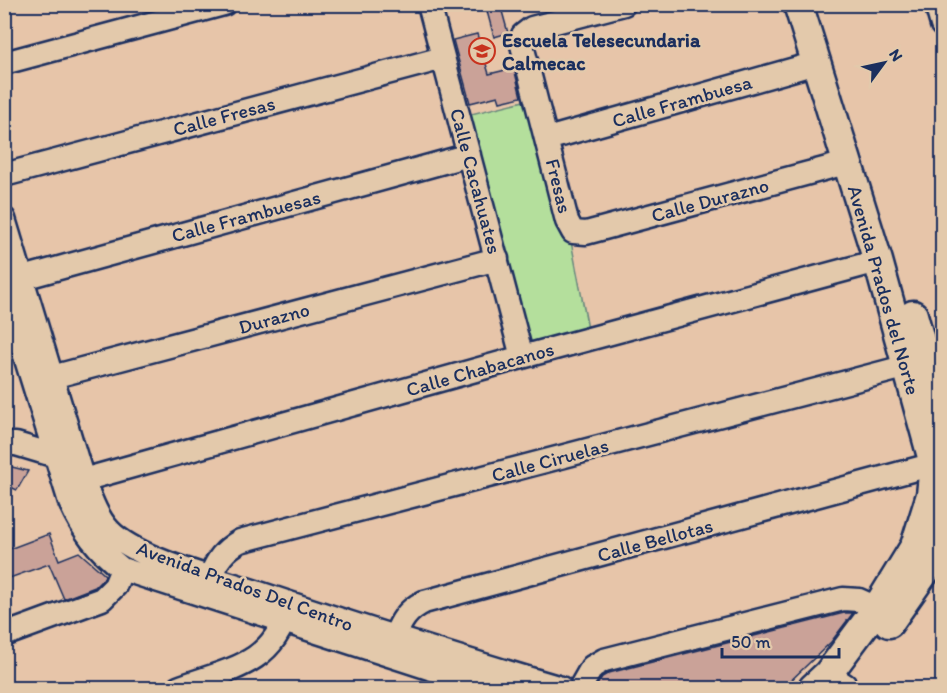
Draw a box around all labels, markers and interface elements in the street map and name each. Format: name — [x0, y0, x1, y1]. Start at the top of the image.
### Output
place label: Escuela Telesecundaria Calmecac — [502, 28, 701, 75]
north arrow — [854, 33, 914, 93]
school or university icon: Escuela Telesecundaria Calmecac — [467, 36, 497, 66]
text: N — [885, 45, 907, 65]
street label: Calle Frambuesa — [609, 69, 755, 132]
street label: Calle Fresas — [170, 91, 278, 141]
street label: Calle Cacahuates — [445, 106, 507, 256]
street label: Fresas — [541, 156, 577, 216]
street label: Calle Durazno — [649, 173, 771, 227]
street label: Avenida Prados del Norte — [843, 183, 925, 397]
street label: Calle Frambuesas — [169, 185, 323, 247]
street label: Durazno — [236, 297, 312, 339]
street label: Calle Chabacanos — [403, 336, 557, 402]
street label: Calle Ciruelas — [489, 433, 611, 487]
street label: Calle Bellotas — [595, 513, 715, 567]
street label: Avenida Prados Del Centro — [133, 536, 357, 636]
scale bar — [722, 621, 839, 659]
text: 50 m — [731, 631, 771, 653]

